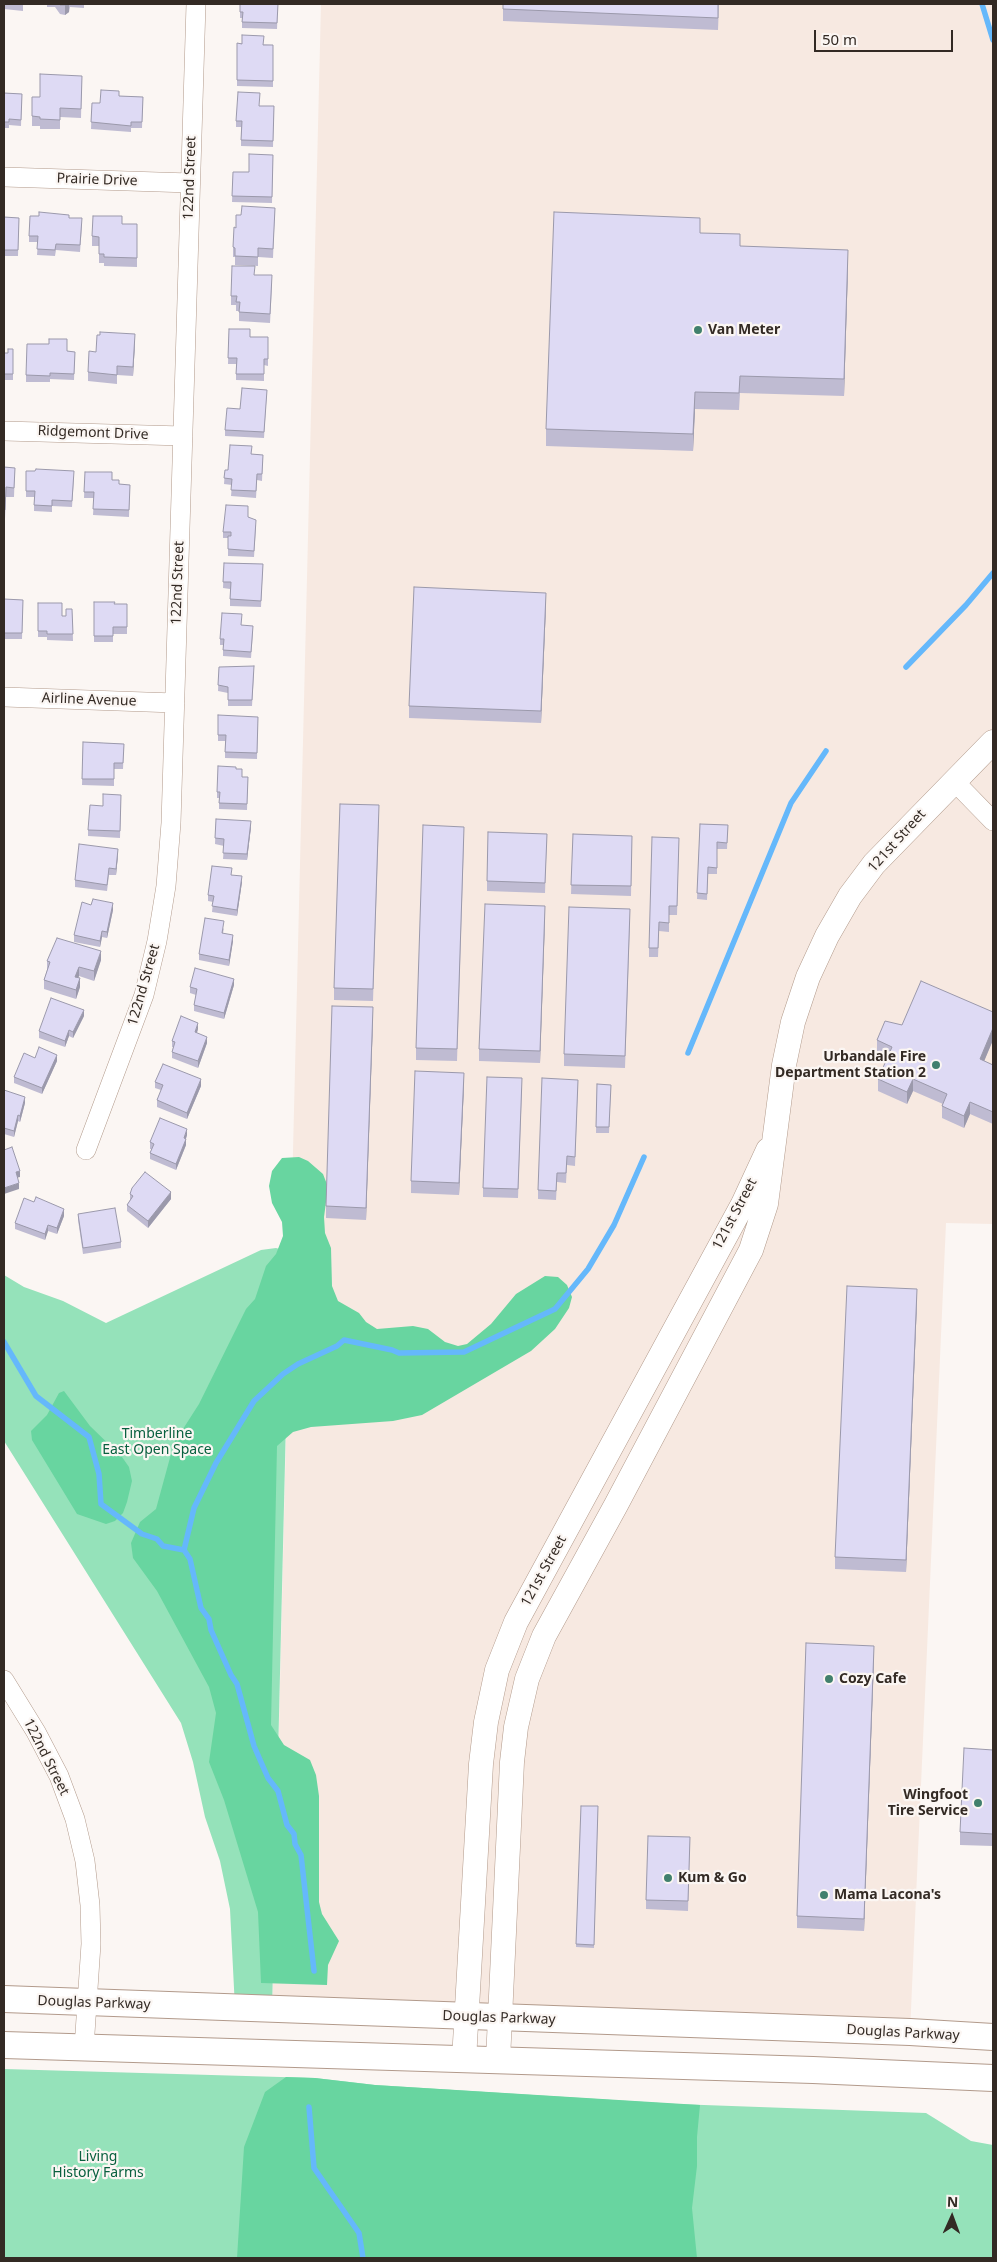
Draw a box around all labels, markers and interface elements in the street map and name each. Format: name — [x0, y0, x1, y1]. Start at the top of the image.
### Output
scale bar — [817, 20, 956, 52]
text: 50 m — [822, 29, 857, 49]
street label: 122nd Street — [180, 136, 200, 220]
street label: Prairie Drive — [56, 170, 138, 190]
place label: Van Meter — [708, 322, 780, 338]
marker: Van Meter — [692, 324, 704, 336]
street label: Ridgemont Drive — [37, 423, 149, 443]
street label: 122nd Street — [168, 541, 188, 625]
street label: Airline Avenue — [41, 690, 137, 710]
street label: 121st Street — [864, 806, 930, 876]
street label: 122nd Street — [124, 942, 164, 1028]
place label: Urbandale Fire Department Station 2 — [775, 1049, 926, 1082]
marker: Urbandale Fire Department Station 2 — [930, 1059, 942, 1071]
street label: 121st Street — [709, 1175, 761, 1253]
park label: Timberline East Open Space — [102, 1426, 212, 1458]
street label: 121st Street — [518, 1533, 570, 1609]
place label: Cozy Cafe — [839, 1671, 906, 1687]
marker: Cozy Cafe — [823, 1673, 835, 1685]
street label: 122nd Street — [19, 1716, 73, 1798]
place label: Wingfoot Tire Service — [888, 1787, 968, 1820]
marker: Wingfoot Tire Service — [972, 1797, 984, 1809]
place label: Kum & Go — [678, 1870, 747, 1886]
marker: Kum & Go — [662, 1872, 674, 1884]
place label: Mama Lacona's — [834, 1887, 941, 1903]
marker: Mama Lacona's — [818, 1889, 830, 1901]
street label: Douglas Parkway — [37, 1993, 151, 2013]
street label: Douglas Parkway — [442, 2008, 556, 2028]
street label: Douglas Parkway — [846, 2022, 960, 2044]
park label: Living History Farms — [52, 2149, 144, 2182]
north arrow — [927, 2192, 977, 2242]
text: N — [947, 2192, 959, 2211]

